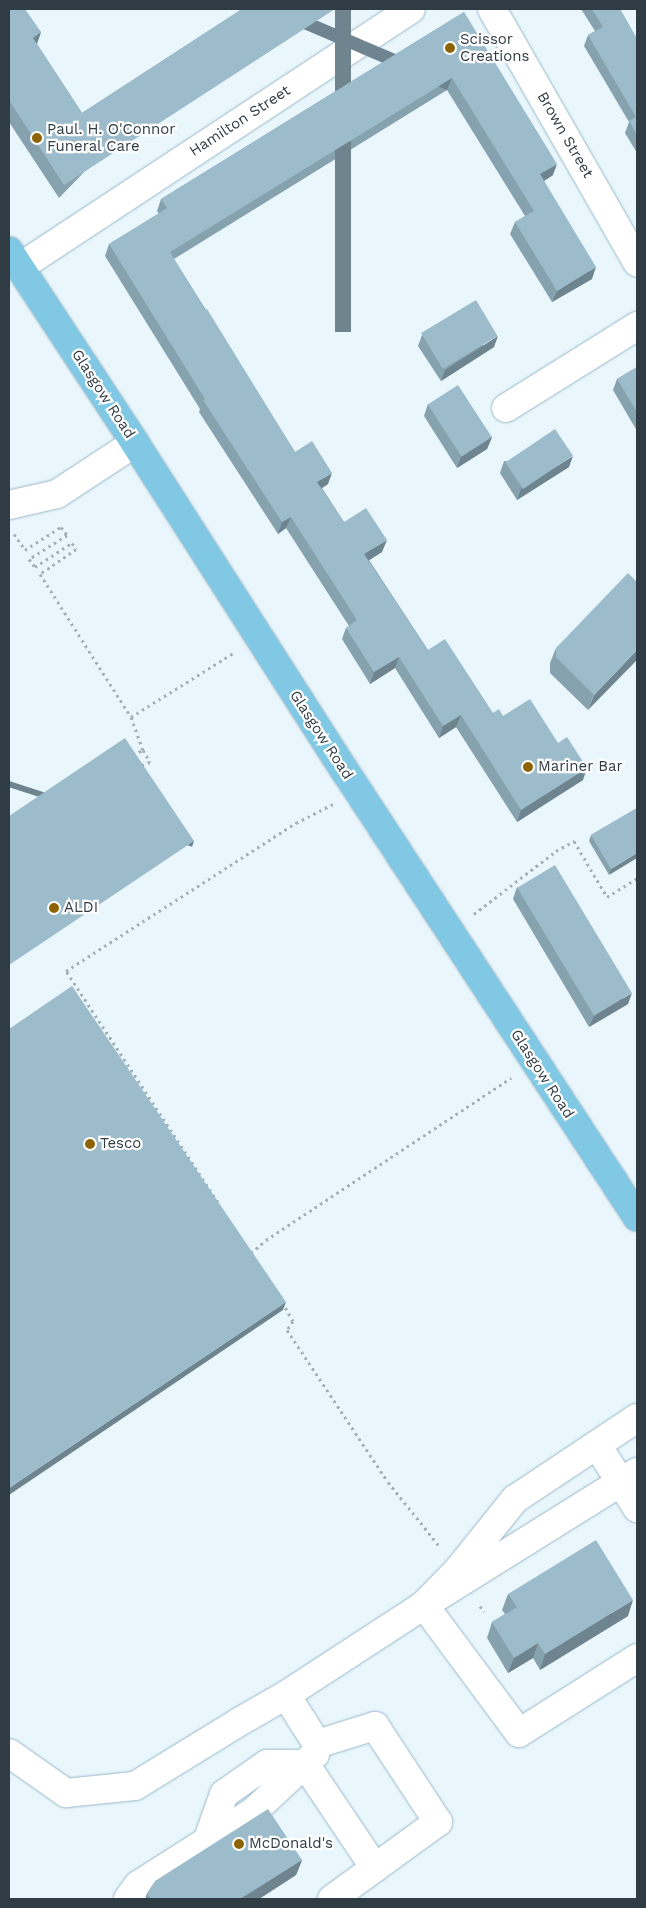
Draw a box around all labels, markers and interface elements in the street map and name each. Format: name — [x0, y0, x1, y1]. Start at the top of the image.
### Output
place label: Scissor Creations — [460, 30, 529, 65]
marker: Scissor Creations — [444, 42, 456, 54]
street label: Hamilton Street — [186, 82, 294, 160]
street label: Brown Street — [533, 89, 597, 181]
place label: Paul. H. O'Connor Funeral Care — [47, 120, 175, 155]
marker: Paul. H. O'Connor Funeral Care — [31, 132, 43, 144]
street label: Glasgow Road — [67, 346, 139, 442]
street label: Glasgow Road — [285, 687, 357, 783]
place label: Mariner Bar — [538, 758, 623, 776]
marker: Mariner Bar — [522, 761, 534, 773]
place label: ALDI — [64, 899, 98, 917]
marker: ALDI — [48, 902, 60, 914]
street label: Glasgow Road — [506, 1026, 578, 1122]
place label: Tesco — [100, 1135, 141, 1153]
marker: Tesco — [84, 1138, 96, 1150]
place label: McDonald's — [249, 1835, 333, 1853]
marker: McDonald's — [233, 1838, 245, 1850]

